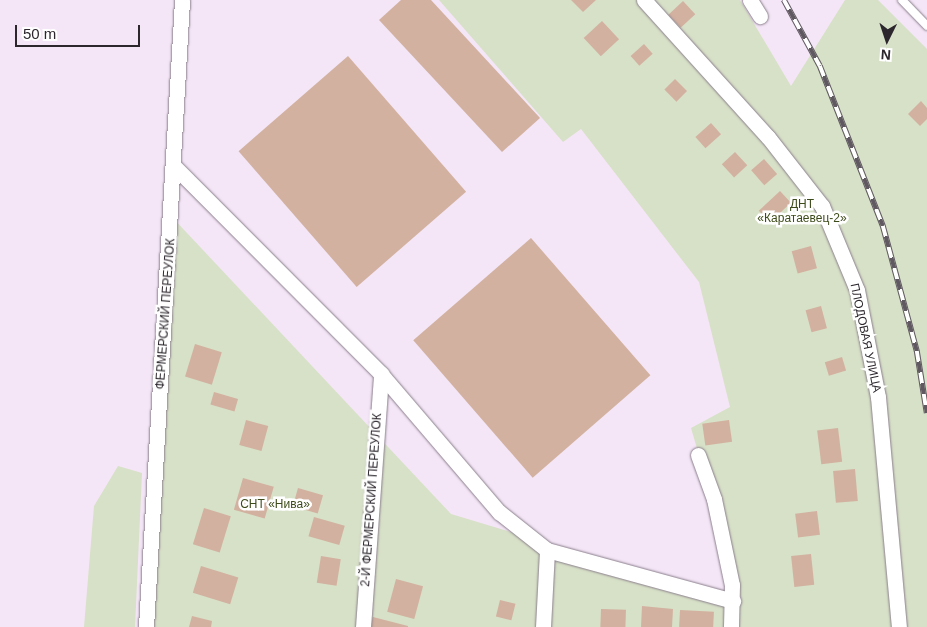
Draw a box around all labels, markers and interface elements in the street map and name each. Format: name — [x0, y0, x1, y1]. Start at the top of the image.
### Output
scale bar — [18, 15, 142, 47]
north arrow — [862, 15, 912, 65]
text: 50 m — [23, 25, 56, 42]
text: N — [880, 47, 892, 63]
park label: ДНТ «Каратаевец-2» — [757, 198, 847, 226]
street label: ФЕРМЕРСКИЙ ПЕРЕУЛОК — [154, 238, 178, 390]
street label: ПЛОДОВАЯ УЛИЦА — [846, 282, 884, 394]
street label: 2-Й ФЕРМЕРСКИЙ ПЕРЕУЛОК — [359, 413, 385, 587]
park label: СНТ «Нива» — [240, 498, 310, 512]

